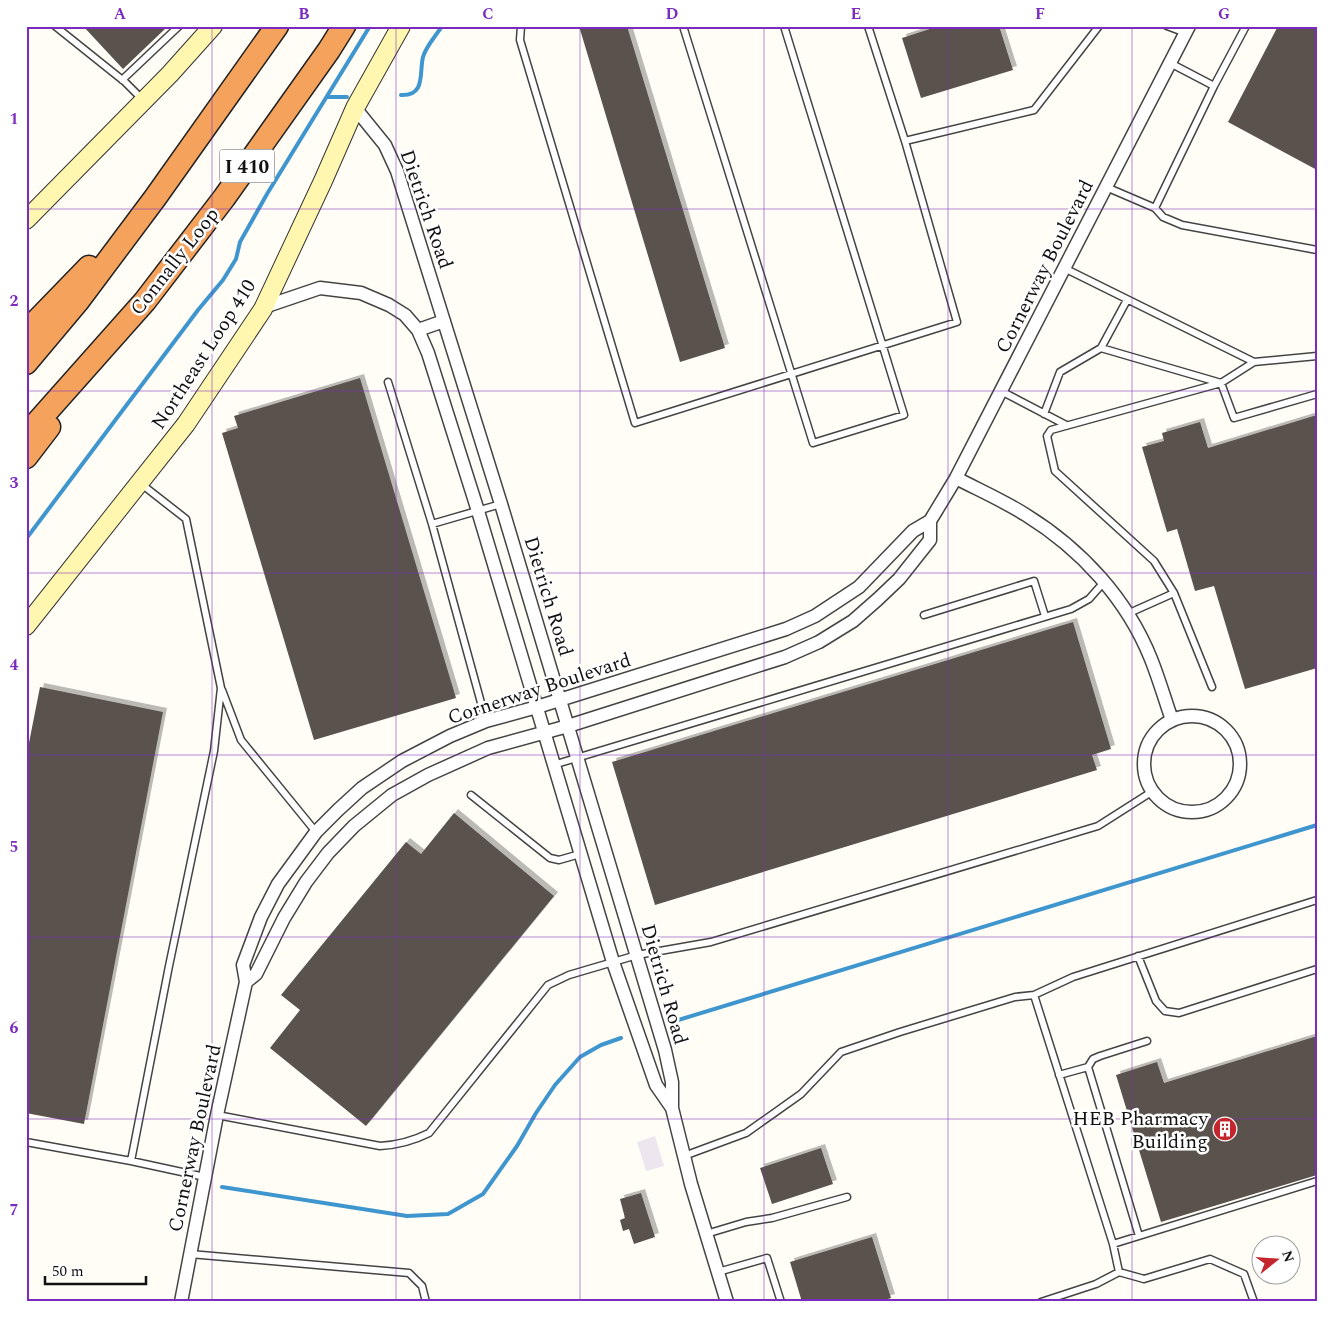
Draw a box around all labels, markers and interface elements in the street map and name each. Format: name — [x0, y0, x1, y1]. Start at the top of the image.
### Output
text: A — [114, 2, 127, 26]
text: B — [298, 2, 310, 26]
text: C — [482, 2, 494, 26]
text: D — [666, 2, 679, 26]
text: E — [851, 2, 861, 26]
text: F — [1035, 2, 1045, 26]
text: G — [1218, 2, 1230, 26]
text: 1 — [10, 107, 18, 131]
street label: Dietrich Road — [392, 146, 460, 273]
road number: I 410 — [220, 150, 274, 182]
street label: Cornerway Boulevard — [988, 174, 1102, 358]
street label: Connally Loop — [123, 201, 227, 322]
street label: Northeast Loop 410 — [144, 273, 264, 436]
text: 2 — [10, 289, 19, 313]
text: 3 — [10, 471, 19, 495]
street label: Dietrich Road — [516, 533, 581, 660]
street label: Cornerway Boulevard — [444, 645, 635, 733]
text: 4 — [10, 653, 19, 677]
text: 5 — [10, 835, 18, 859]
street label: Dietrich Road — [632, 920, 696, 1048]
text: 6 — [10, 1016, 19, 1040]
street label: Cornerway Boulevard — [160, 1042, 230, 1235]
place label: HEB Pharmacy Building — [1073, 1104, 1209, 1157]
building icon: HEB Pharmacy Building — [1212, 1116, 1238, 1142]
text: 7 — [10, 1198, 19, 1222]
north arrow — [1250, 1236, 1300, 1286]
text: N — [1276, 1248, 1300, 1265]
scale bar — [45, 1253, 146, 1285]
text: 50 m — [52, 1260, 84, 1283]

